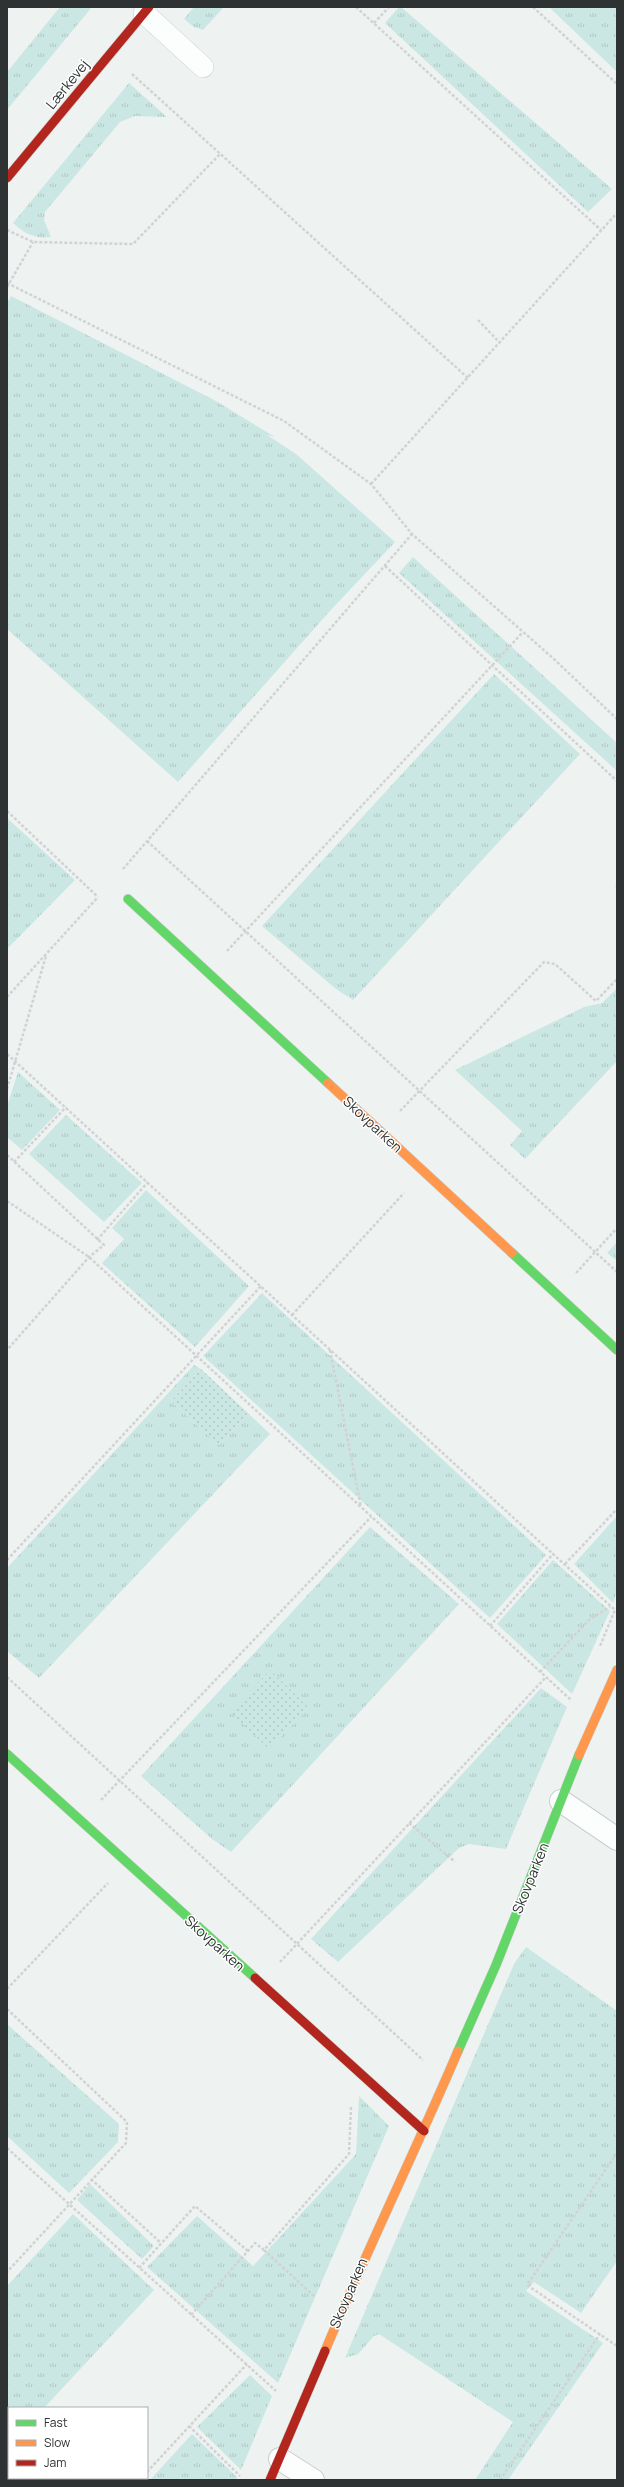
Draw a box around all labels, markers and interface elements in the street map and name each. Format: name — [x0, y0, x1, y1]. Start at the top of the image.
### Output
street label: Lærkevej — [41, 55, 93, 113]
street label: Skovparken — [339, 1092, 407, 1156]
street label: Skovparken — [507, 1840, 553, 1916]
street label: Skovparken — [181, 1911, 249, 1975]
street label: Skovparken — [325, 2255, 371, 2331]
legend — [8, 2407, 148, 2479]
text: Fast — [44, 2414, 68, 2431]
text: Slow — [44, 2434, 70, 2451]
text: Jam — [44, 2454, 66, 2471]

